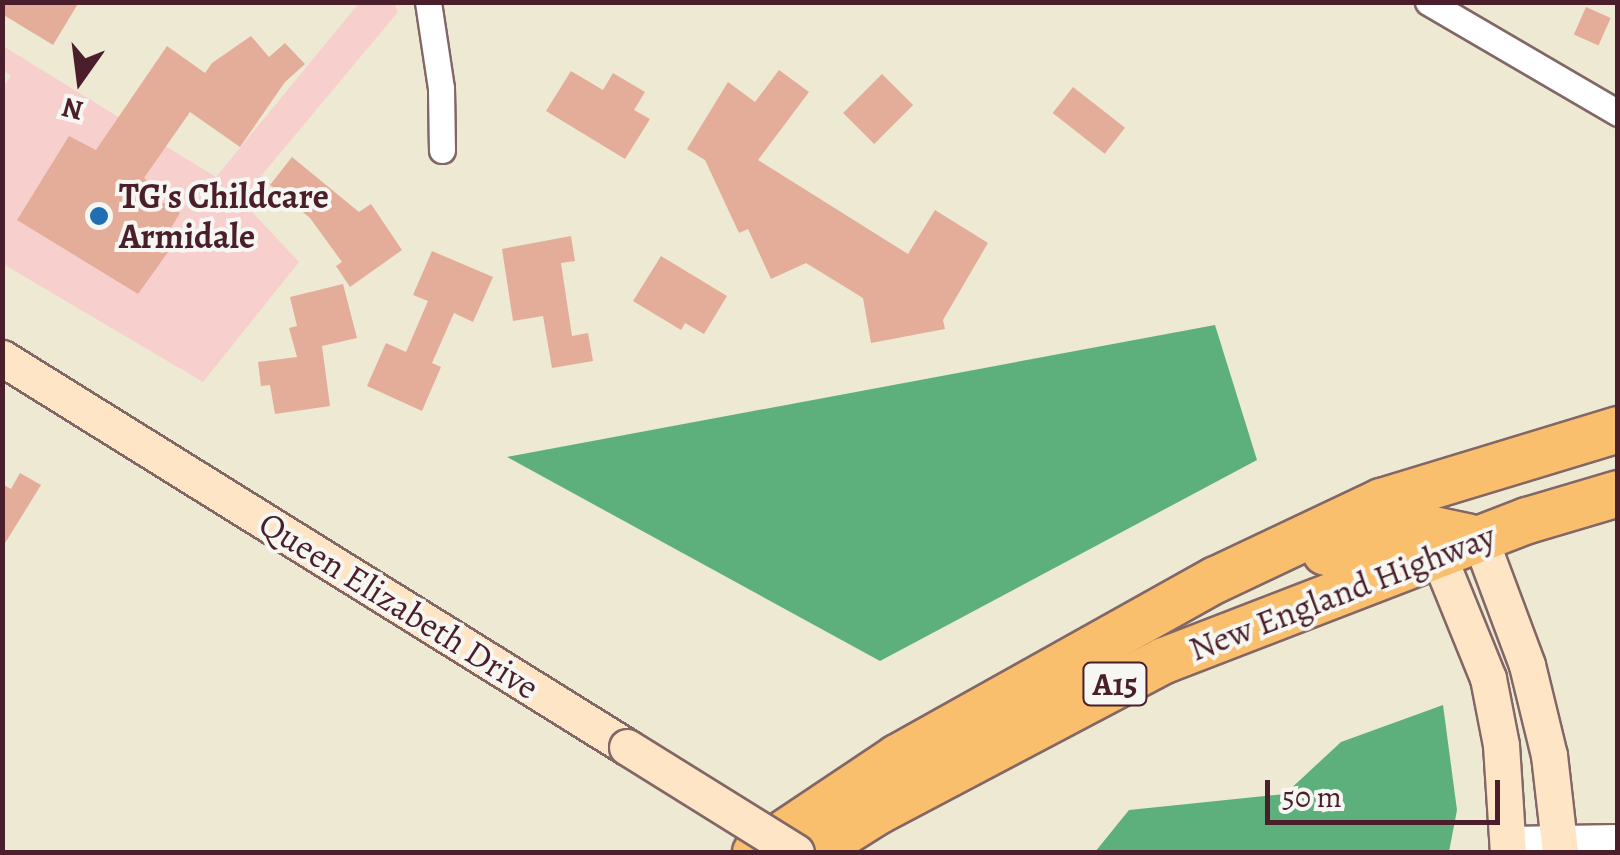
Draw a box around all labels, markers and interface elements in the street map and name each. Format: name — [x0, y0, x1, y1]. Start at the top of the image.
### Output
north arrow — [30, 30, 130, 130]
text: N — [58, 88, 87, 130]
place label: TG's Childcare Armidale — [119, 175, 329, 257]
marker: TG's Childcare Armidale — [88, 205, 110, 227]
street label: Queen Elizabeth Drive — [252, 502, 546, 708]
street label: New England Highway — [1183, 514, 1501, 670]
road number: A15 — [1080, 657, 1150, 711]
scale bar — [1270, 760, 1505, 822]
text: 50 m — [1282, 777, 1342, 817]

